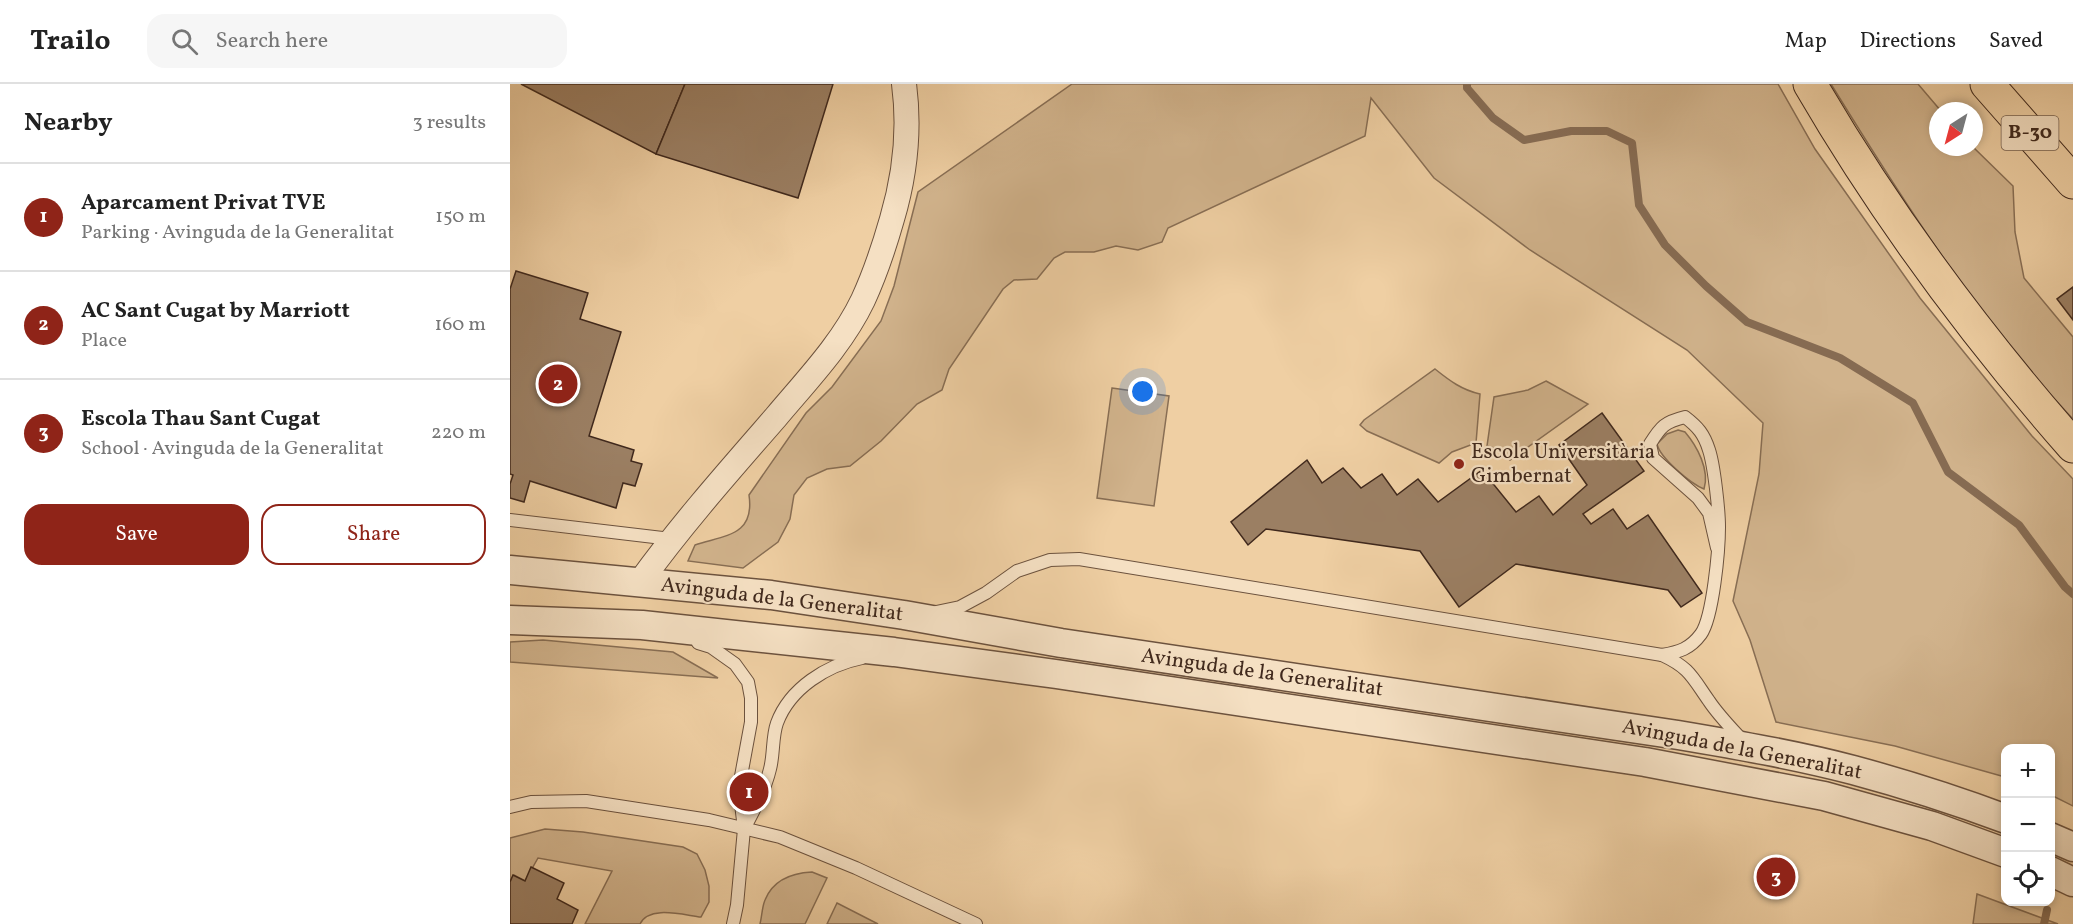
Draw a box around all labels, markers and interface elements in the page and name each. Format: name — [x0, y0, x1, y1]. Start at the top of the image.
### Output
search box — [147, 14, 567, 68]
text: Trailo — [30, 22, 111, 61]
icon: search — [168, 25, 201, 58]
text: Search here — [216, 26, 328, 57]
text: Map — [1785, 27, 1827, 56]
text: Directions — [1860, 27, 1956, 56]
text: Saved — [1989, 27, 2043, 56]
north arrow — [1929, 102, 1983, 156]
text: Nearby — [24, 105, 113, 141]
text: 3 results — [412, 109, 486, 137]
road number: B-30 — [2002, 116, 2059, 150]
text: Aparcament Privat TVE — [81, 188, 325, 219]
text: 1 — [39, 203, 48, 231]
text: 150 m — [435, 203, 486, 231]
text: Parking · Avinguda de la Generalitat — [81, 219, 394, 247]
text: AC Sant Cugat by Marriott — [81, 296, 350, 327]
text: 2 — [38, 311, 49, 339]
text: 160 m — [434, 311, 486, 339]
text: Place — [81, 327, 127, 355]
pin: 2 — [538, 362, 578, 406]
your location — [1128, 377, 1157, 406]
text: Escola Thau Sant Cugat — [81, 404, 320, 435]
text: 3 — [38, 419, 49, 447]
text: 220 m — [431, 419, 486, 447]
text: School · Avinguda de la Generalitat — [81, 435, 384, 463]
place label: Escola Universitària Gimbernat — [1471, 438, 1655, 491]
marker: Escola Universitària Gimbernat — [1452, 457, 1466, 471]
button: Save — [24, 504, 249, 565]
button: Share — [261, 504, 486, 565]
street label: Avinguda de la Generalitat — [659, 571, 905, 629]
street label: Avinguda de la Generalitat — [1139, 642, 1385, 704]
street label: Avinguda de la Generalitat — [1619, 712, 1865, 788]
map controls — [2001, 744, 2055, 906]
button: + — [2001, 744, 2055, 798]
pin: 1 — [730, 770, 768, 814]
button: − — [2001, 798, 2055, 852]
button: locate — [2001, 852, 2055, 906]
pin: 3 — [1756, 854, 1796, 900]

